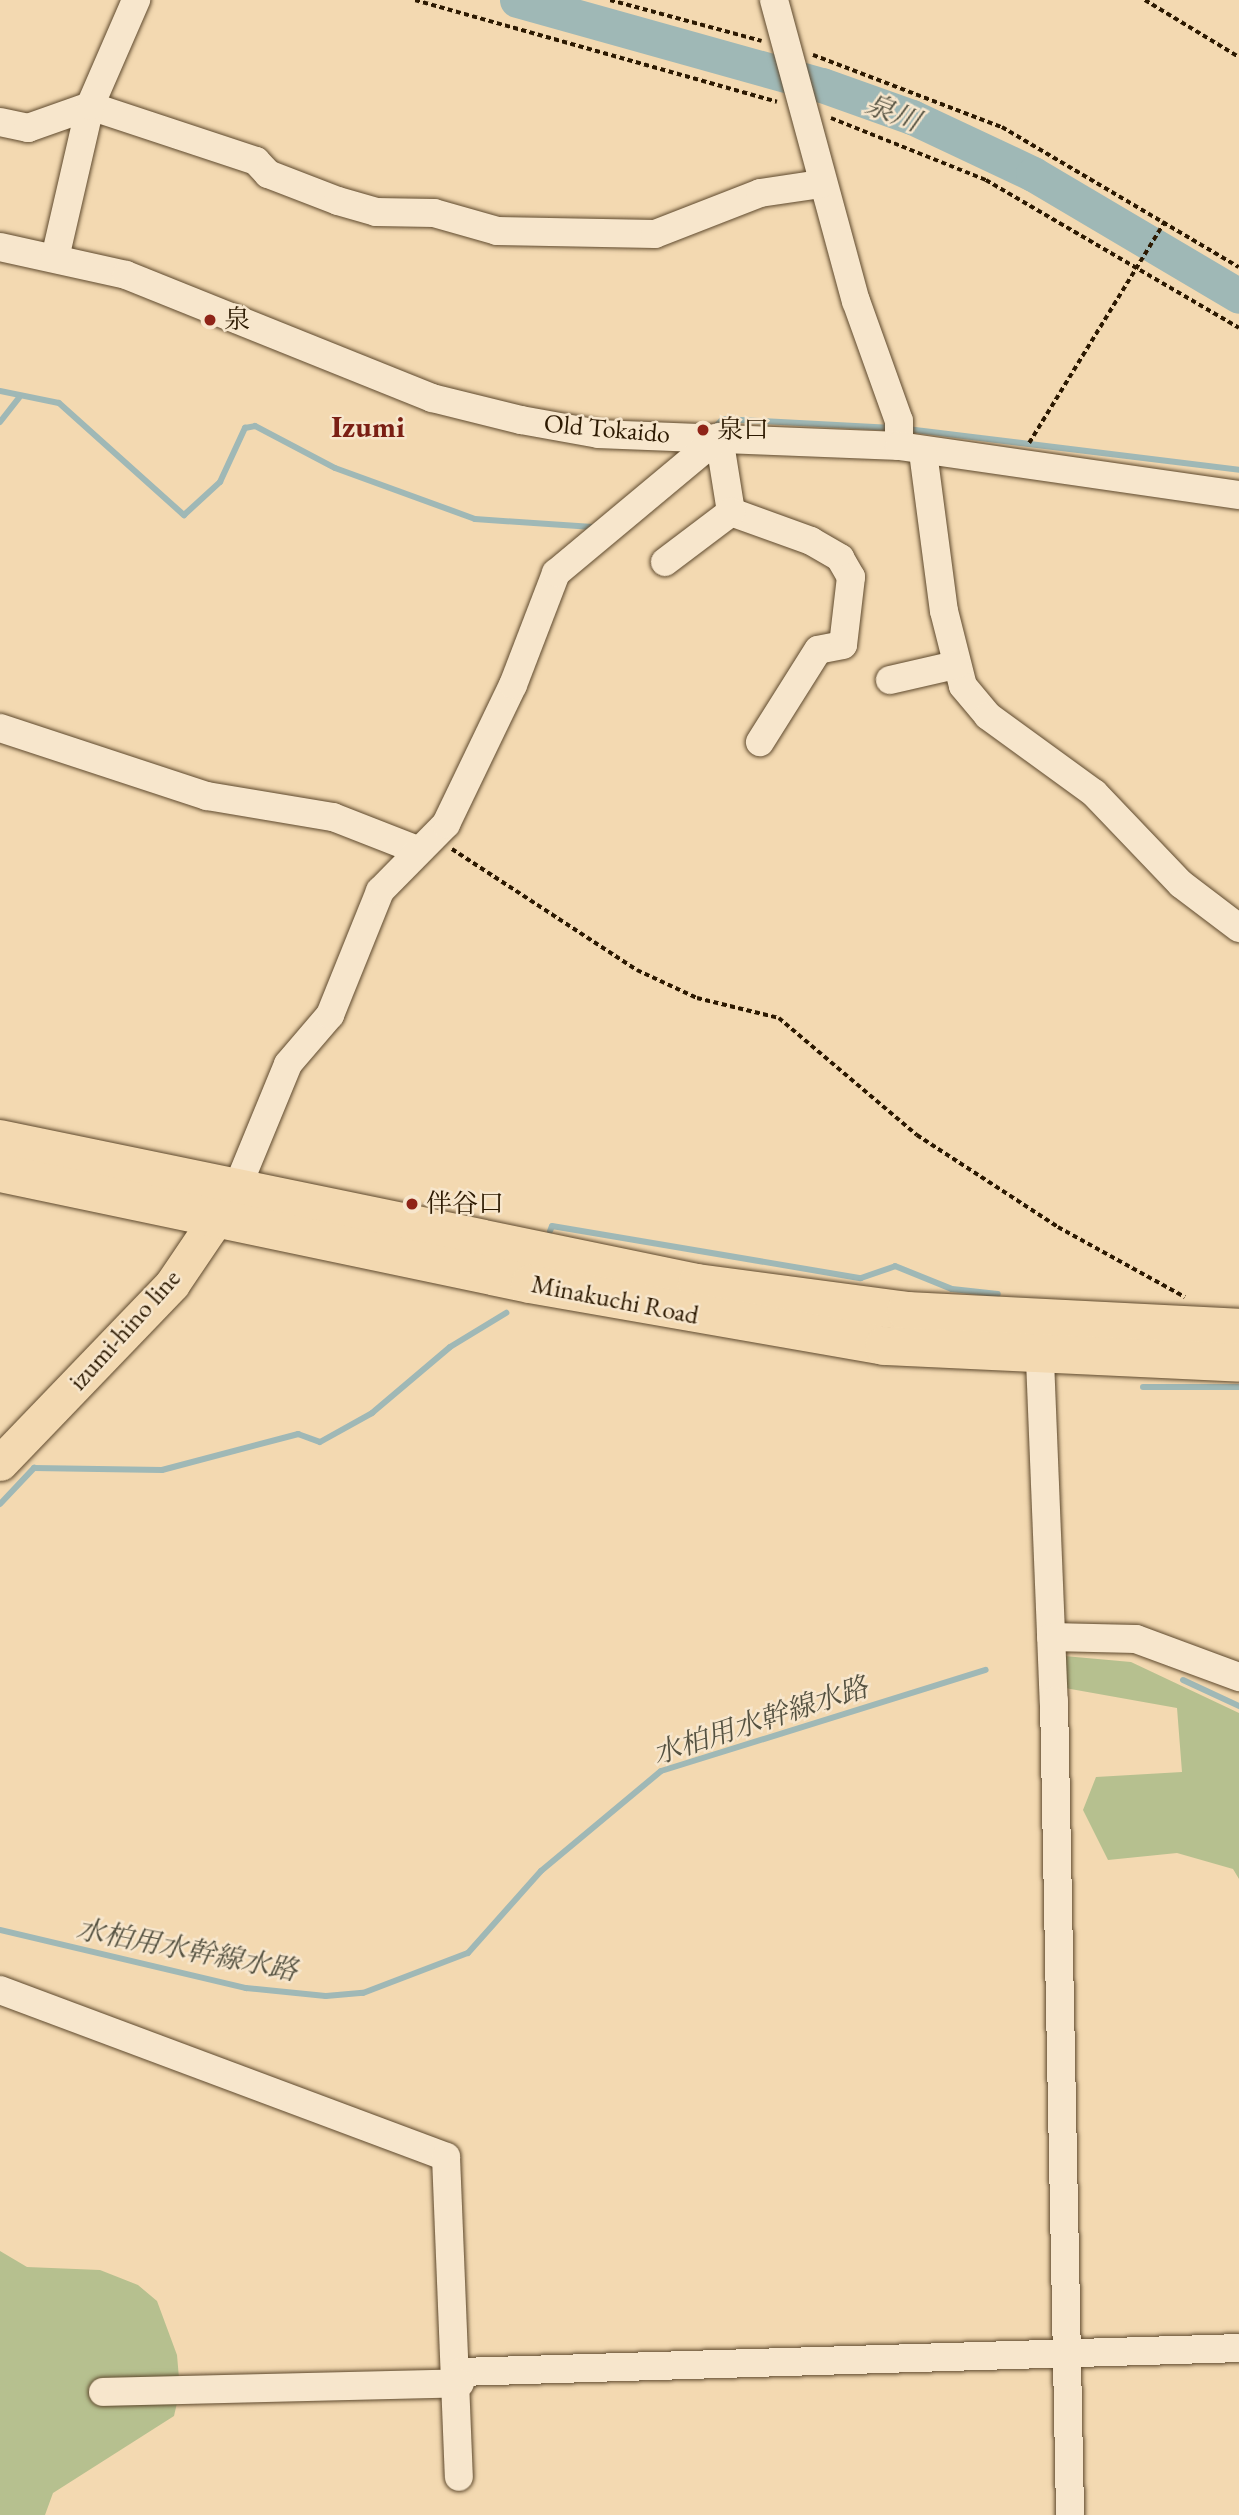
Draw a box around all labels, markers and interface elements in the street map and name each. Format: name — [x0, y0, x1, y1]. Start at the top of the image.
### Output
water label: 泉川 — [861, 86, 925, 138]
place label: 泉 — [224, 304, 250, 336]
marker: 泉 — [202, 312, 218, 328]
street label: Old Tokaido — [543, 408, 671, 450]
district label: Izumi — [331, 409, 405, 445]
place label: 泉口 — [717, 414, 769, 446]
marker: 泉口 — [695, 422, 711, 438]
place label: 伴谷口 — [426, 1188, 504, 1220]
marker: 伴谷口 — [404, 1196, 420, 1212]
street label: izumi-hino line — [63, 1263, 187, 1397]
street label: Minakuchi Road — [529, 1268, 701, 1332]
water label: 水柏用水幹線水路 — [648, 1669, 872, 1771]
water label: 水柏用水幹線水路 — [74, 1911, 300, 1987]

